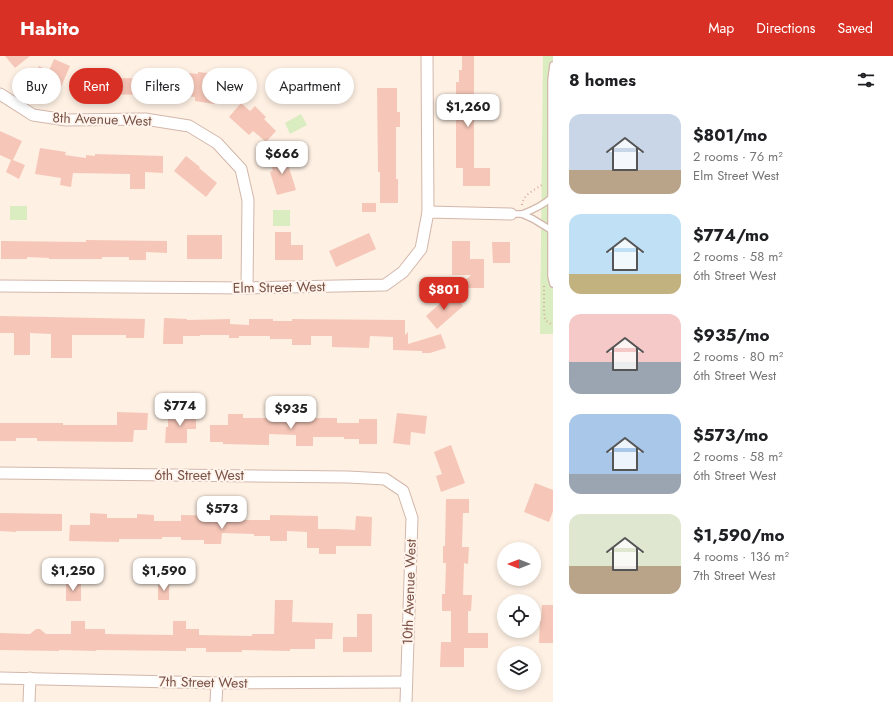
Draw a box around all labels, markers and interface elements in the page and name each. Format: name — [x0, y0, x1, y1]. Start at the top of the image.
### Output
text: Habito — [20, 15, 79, 42]
text: Map — [708, 18, 734, 38]
text: Directions — [756, 18, 816, 38]
text: Saved — [838, 18, 873, 38]
chip: Buy — [12, 68, 61, 104]
chip: Rent — [69, 68, 123, 104]
chip: Filters — [131, 68, 194, 104]
chip: New — [202, 68, 257, 104]
chip: Apartment — [265, 68, 354, 104]
text: 8 homes — [569, 68, 636, 92]
icon: filters — [855, 69, 877, 91]
pin: $1,260 — [435, 94, 501, 128]
text: $1,260 — [446, 97, 490, 116]
street label: 8th Avenue West — [52, 107, 153, 131]
text: $801/mo — [693, 123, 767, 147]
icon: home — [601, 130, 649, 178]
pin: $666 — [258, 141, 306, 175]
text: $666 — [265, 144, 299, 163]
text: 2 rooms · 76 m² — [693, 147, 783, 166]
text: Elm Street West — [693, 166, 779, 185]
text: $774/mo — [693, 223, 769, 247]
icon: home — [601, 230, 649, 278]
text: 2 rooms · 58 m² — [693, 247, 783, 266]
text: 6th Street West — [693, 266, 776, 285]
street label: Elm Street West — [233, 276, 326, 298]
pin: $801 — [420, 277, 468, 311]
text: $801 — [428, 280, 460, 299]
text: $935/mo — [693, 323, 770, 347]
icon: home — [601, 330, 649, 378]
text: 2 rooms · 80 m² — [693, 347, 783, 366]
text: 6th Street West — [693, 366, 776, 385]
pin: $774 — [156, 393, 204, 427]
text: $774 — [164, 396, 196, 415]
pin: $935 — [267, 396, 315, 430]
text: $935 — [274, 399, 308, 418]
text: $573/mo — [693, 423, 768, 447]
icon: home — [601, 430, 649, 478]
text: 2 rooms · 58 m² — [693, 447, 783, 466]
street label: 6th Street West — [154, 465, 244, 485]
text: 6th Street West — [693, 466, 776, 485]
pin: $573 — [198, 496, 246, 530]
text: $573 — [206, 499, 238, 518]
text: $1,590/mo — [693, 523, 784, 547]
icon: home — [601, 530, 649, 578]
street label: 10th Avenue West — [397, 538, 421, 646]
north arrow — [497, 542, 541, 586]
map controls — [497, 542, 541, 690]
text: 4 rooms · 136 m² — [693, 547, 789, 566]
pin: $1,250 — [40, 558, 106, 592]
pin: $1,590 — [131, 558, 197, 592]
text: $1,250 — [51, 561, 95, 580]
text: $1,590 — [142, 561, 186, 580]
text: 7th Street West — [693, 566, 775, 585]
button: locate — [497, 594, 541, 638]
button: layers — [497, 646, 541, 690]
street label: 7th Street West — [158, 671, 248, 693]

